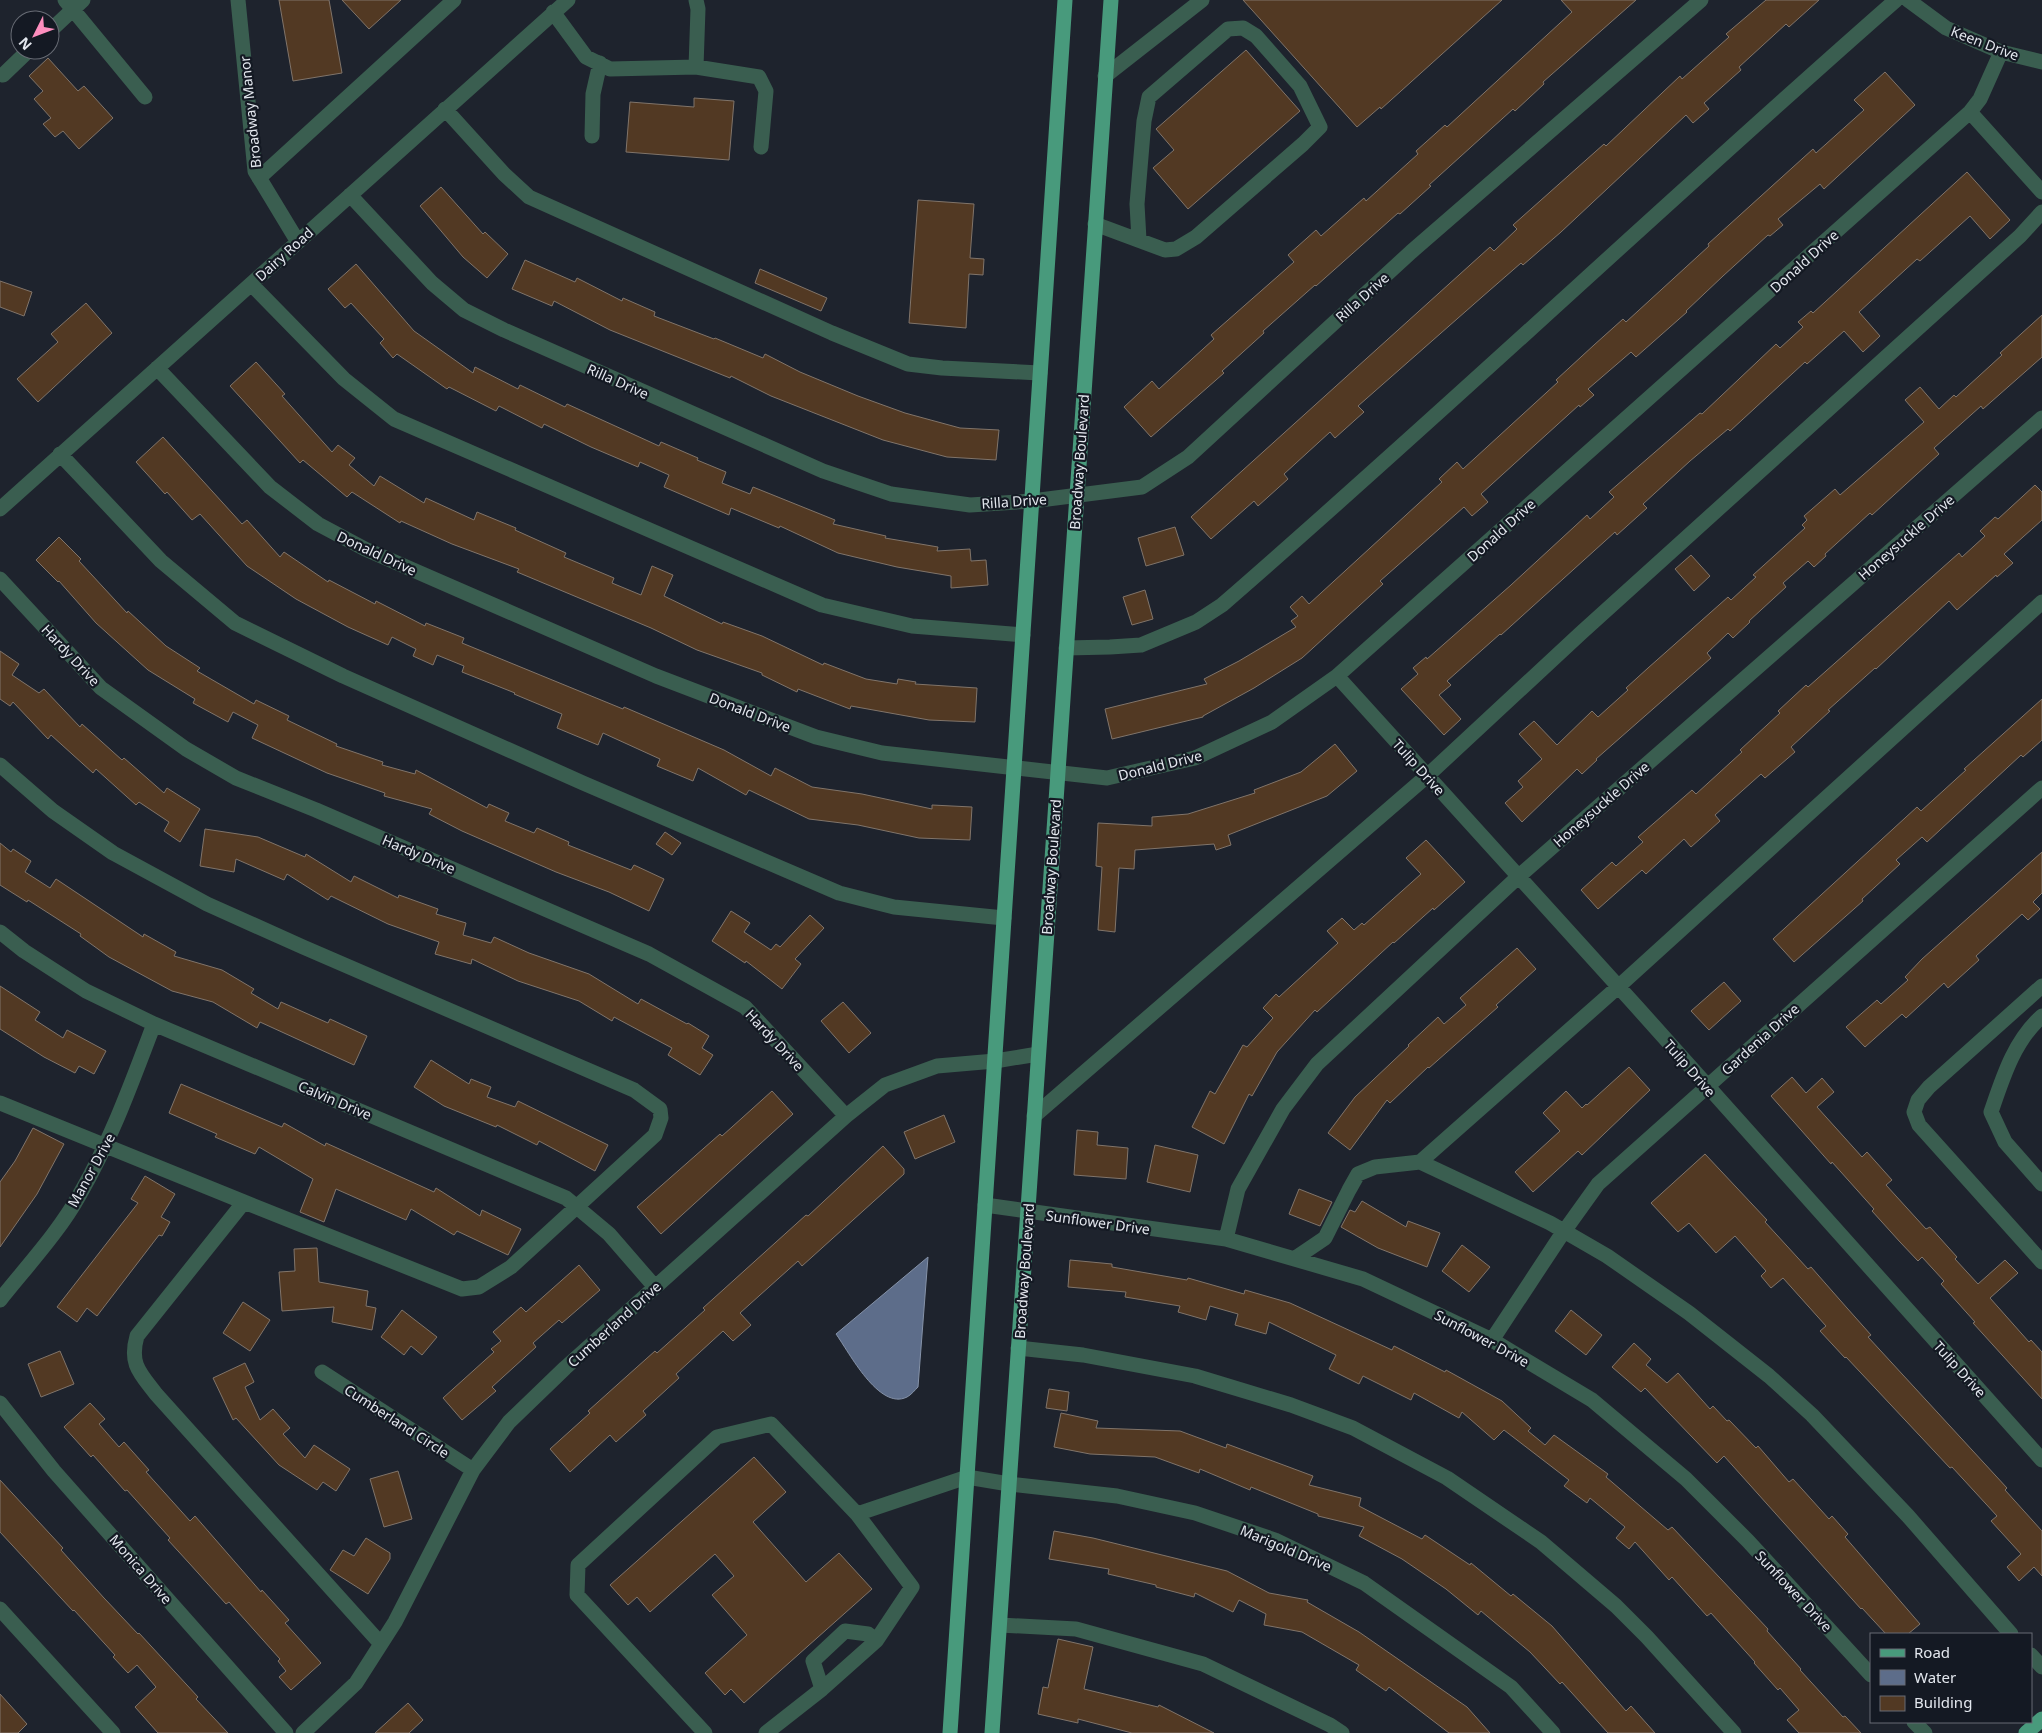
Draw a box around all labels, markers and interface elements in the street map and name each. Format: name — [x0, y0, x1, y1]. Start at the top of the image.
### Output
north arrow — [10, 10, 60, 60]
street label: Keen Drive — [1948, 21, 2022, 65]
text: N — [14, 33, 36, 55]
street label: Broadway Manor — [235, 55, 265, 169]
street label: Dairy Road — [251, 223, 317, 285]
street label: Donald Drive — [1766, 225, 1842, 297]
street label: Rilla Drive — [1331, 268, 1393, 326]
street label: Rilla Drive — [584, 359, 652, 403]
street label: Broadway Boulevard — [1065, 394, 1093, 530]
street label: Rilla Drive — [981, 489, 1048, 513]
street label: Honeysuckle Drive — [1854, 490, 1958, 584]
street label: Donald Drive — [1463, 494, 1539, 566]
street label: Donald Drive — [334, 526, 420, 580]
street label: Hardy Drive — [38, 620, 105, 690]
street label: Donald Drive — [707, 688, 793, 736]
street label: Tulip Drive — [1389, 735, 1449, 799]
street label: Donald Drive — [1116, 745, 1204, 785]
street label: Honeysuckle Drive — [1549, 757, 1653, 851]
street label: Broadway Boulevard — [1037, 799, 1065, 935]
street label: Hardy Drive — [380, 830, 459, 878]
street label: Gardenia Drive — [1717, 999, 1803, 1079]
street label: Hardy Drive — [742, 1005, 809, 1075]
street label: Tulip Drive — [1660, 1035, 1720, 1101]
street label: Calvin Drive — [295, 1076, 375, 1124]
street label: Manor Drive — [63, 1130, 119, 1210]
street label: Broadway Boulevard — [1010, 1203, 1038, 1339]
street label: Sunflower Drive — [1045, 1205, 1151, 1239]
street label: Cumberland Drive — [563, 1277, 665, 1371]
street label: Sunflower Drive — [1431, 1305, 1533, 1371]
street label: Tulip Drive — [1930, 1337, 1990, 1401]
street label: Cumberland Circle — [341, 1380, 453, 1462]
street label: Marigold Drive — [1237, 1520, 1335, 1576]
street label: Monica Drive — [106, 1530, 177, 1608]
street label: Sunflower Drive — [1751, 1546, 1837, 1636]
legend — [1870, 1633, 2032, 1723]
text: Road — [1914, 1642, 1950, 1662]
text: Water — [1914, 1667, 1956, 1687]
text: Building — [1914, 1692, 1972, 1712]

